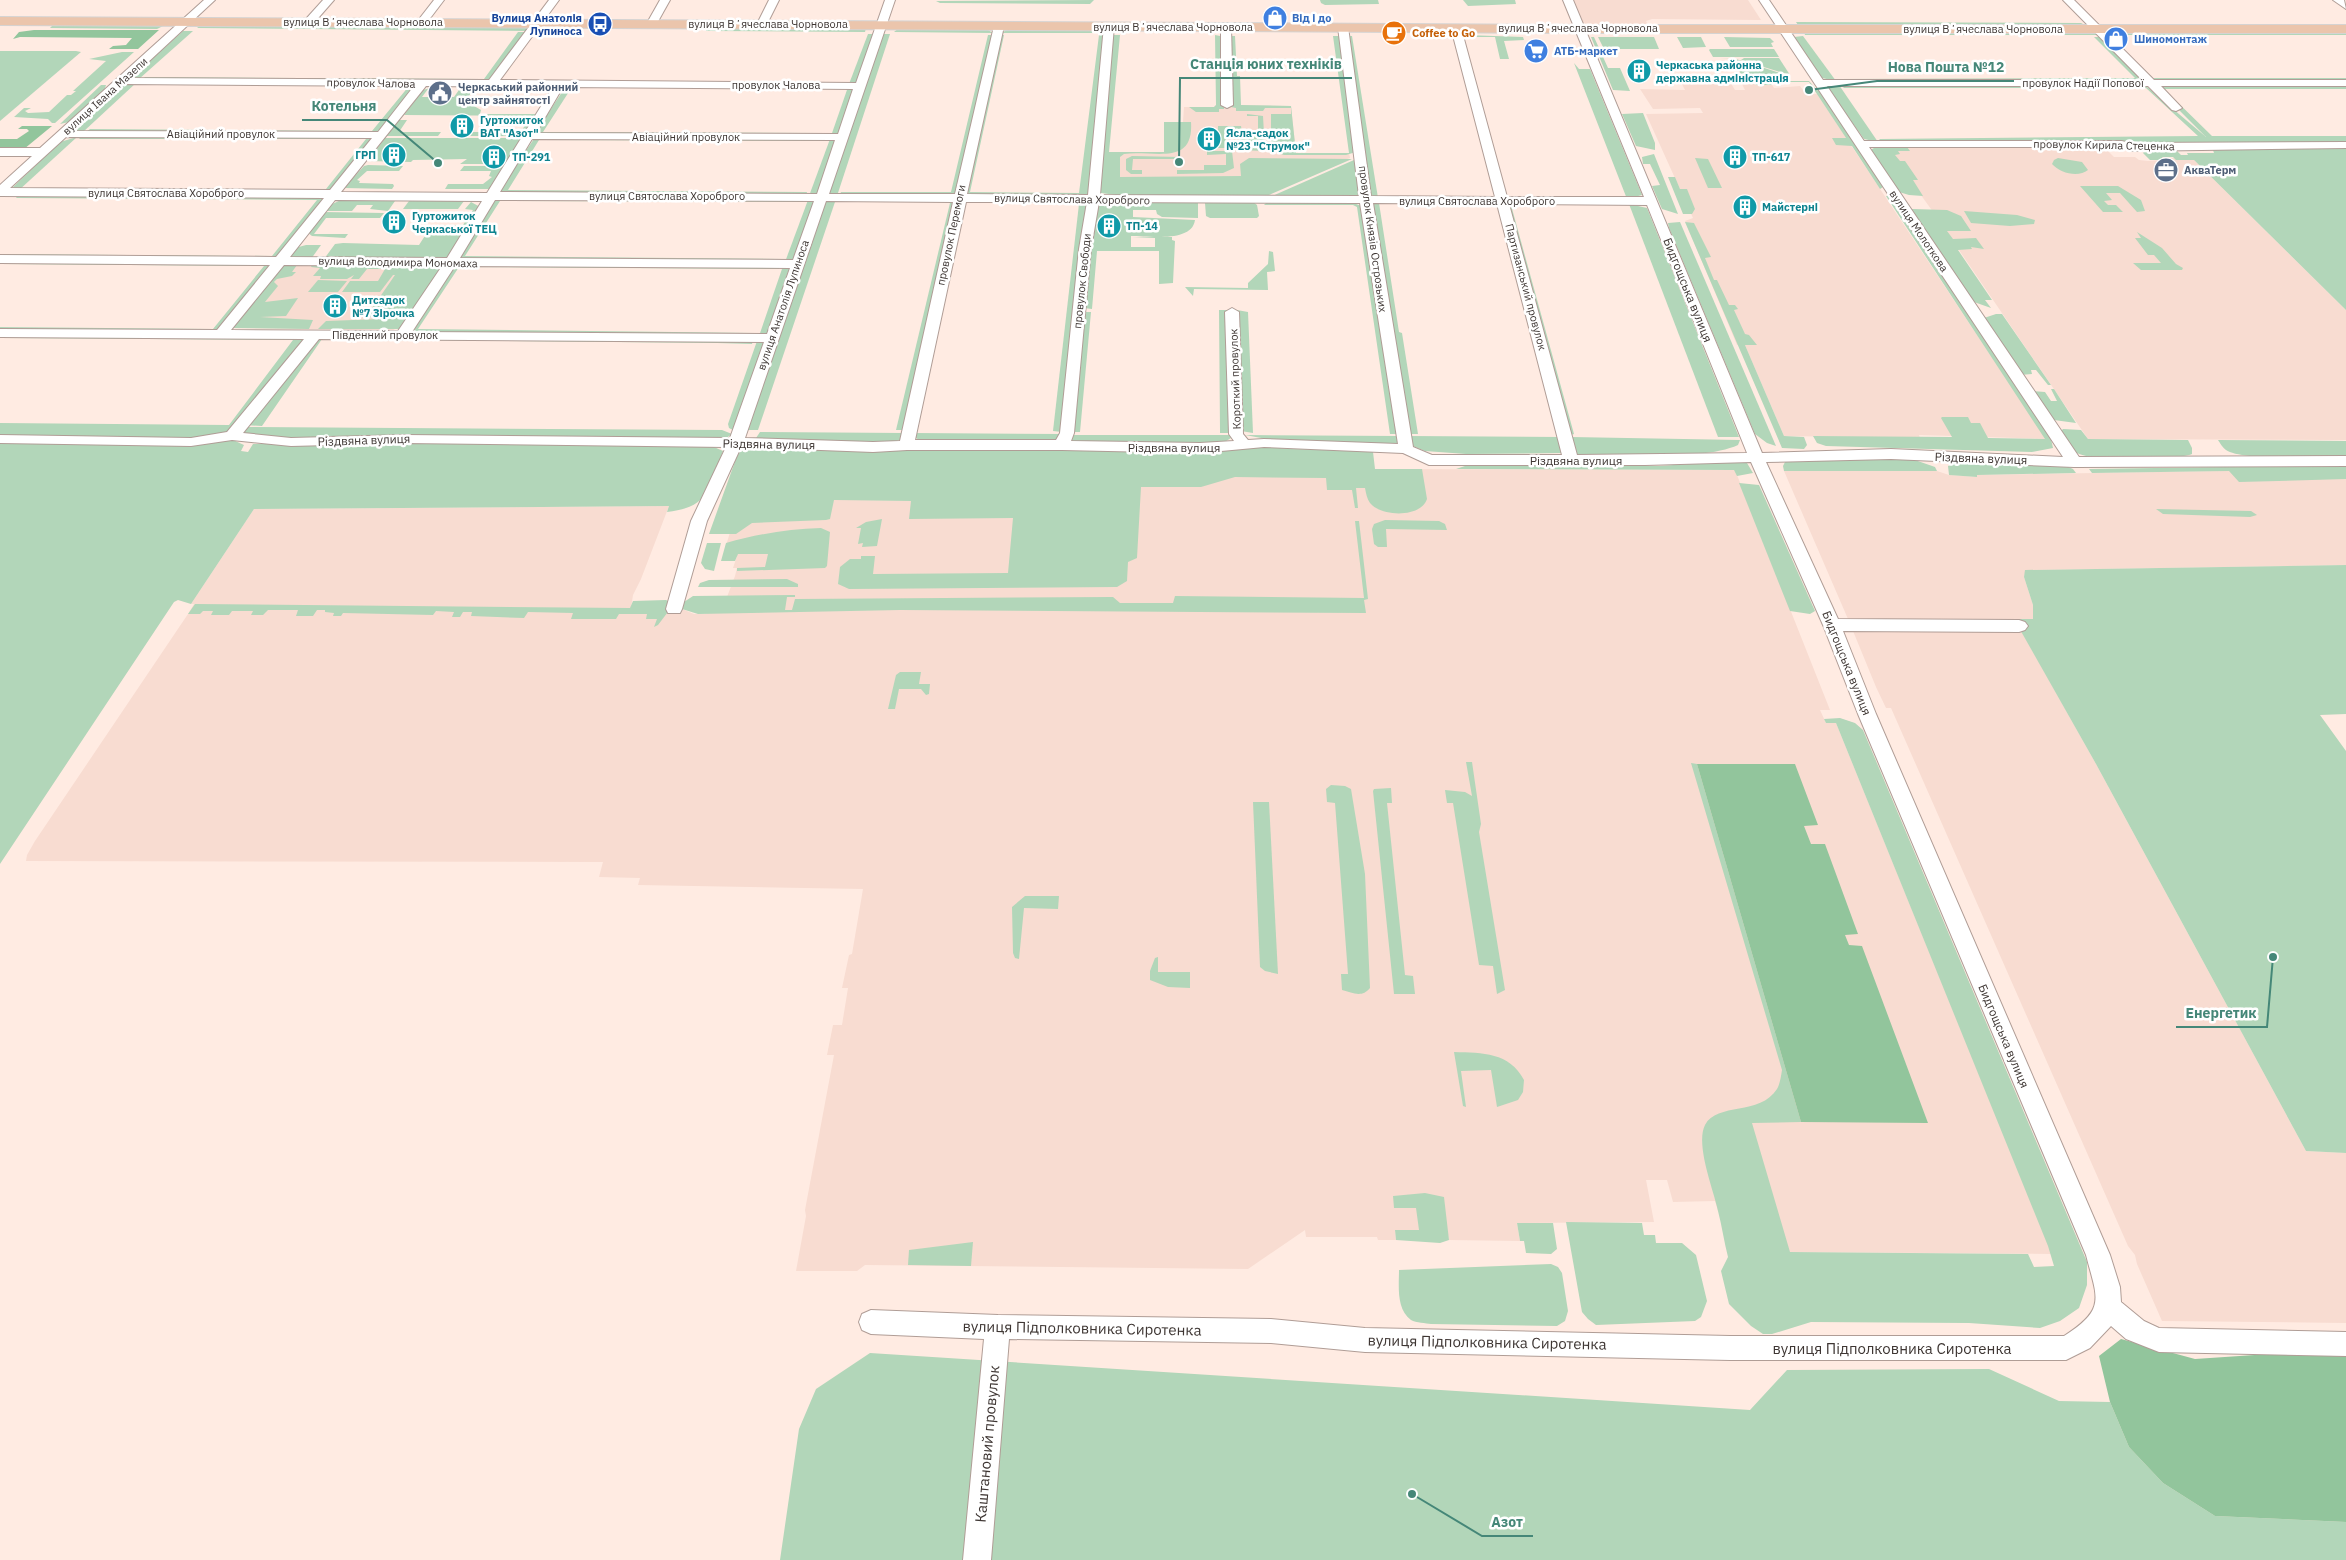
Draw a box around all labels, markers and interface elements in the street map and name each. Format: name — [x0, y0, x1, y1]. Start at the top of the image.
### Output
shop icon: Від і до — [1262, 5, 1288, 31]
place label: Вулиця Анатолія Лупиноса — [492, 11, 582, 38]
bus stop icon: Вулиця Анатолія Лупиноса — [587, 11, 613, 37]
place label: Від і до — [1292, 11, 1331, 25]
street label: вулиця Вʼячеслава Чорновола — [283, 15, 443, 29]
street label: вулиця Вʼячеслава Чорновола — [688, 17, 848, 31]
street label: вулиця Вʼячеслава Чорновола — [1093, 20, 1253, 34]
cafe icon: Coffee to Go — [1381, 20, 1407, 46]
street label: вулиця Вʼячеслава Чорновола — [1498, 21, 1658, 35]
street label: вулиця Вʼячеслава Чорновола — [1903, 22, 2063, 36]
place label: Coffee to Go — [1412, 26, 1475, 40]
shop icon: Шиномонтаж — [2103, 26, 2129, 52]
place label: Шиномонтаж — [2134, 32, 2208, 46]
supermarket icon: АТБ-маркет — [1523, 38, 1549, 64]
place label: АТБ-маркет — [1554, 44, 1618, 58]
callout: Станція юних техніків — [1180, 49, 1352, 78]
callout: Нова Пошта №12 — [1877, 52, 2014, 81]
street label: вулиця Івана Мазепи — [60, 54, 150, 138]
text: Станція юних техніків — [1190, 55, 1342, 73]
building icon: Черкаська районна державна адміністрація — [1626, 58, 1652, 84]
place label: Черкаська районна державна адміністрація — [1656, 58, 1789, 85]
text: Нова Пошта №12 — [1888, 58, 2004, 76]
street label: провулок Чалова — [327, 75, 416, 91]
street label: провулок Надії Попової — [2022, 76, 2144, 90]
street label: провулок Чалова — [732, 78, 820, 92]
public building icon: Черкаський районний центр зайнятості — [427, 80, 453, 106]
place label: Черкаський районний центр зайнятості — [458, 80, 578, 107]
callout: Котельня — [302, 91, 387, 120]
text: Котельня — [312, 97, 377, 115]
building icon: Гуртожиток ВАТ "Азот" — [449, 113, 475, 139]
place label: Гуртожиток ВАТ "Азот" — [480, 113, 544, 140]
building icon: Ясла-садок №23 "Струмок" — [1196, 126, 1222, 152]
place label: Ясла-садок №23 "Струмок" — [1226, 126, 1310, 153]
street label: Авіаційний провулок — [167, 127, 275, 141]
street label: Авіаційний провулок — [632, 130, 740, 144]
street label: провулок Кирила Стеценка — [2033, 137, 2175, 153]
building icon: ГРП — [381, 142, 407, 168]
building icon: ТП-291 — [481, 144, 507, 170]
building icon: ТП-617 — [1722, 144, 1748, 170]
place label: ГРП — [355, 148, 376, 162]
place label: ТП-291 — [512, 150, 551, 164]
place label: ТП-617 — [1752, 150, 1791, 164]
office icon: АкваТерм — [2153, 157, 2179, 183]
place label: АкваТерм — [2184, 163, 2236, 177]
street label: провулок Князів Острозьких — [1356, 165, 1390, 314]
street label: провулок Перемоги — [934, 183, 968, 287]
street label: вулиця Святослава Хороброго — [88, 186, 244, 200]
street label: вулиця Молоткова — [1886, 187, 1952, 275]
street label: вулиця Святослава Хороброго — [589, 189, 745, 203]
street label: вулиця Святослава Хороброго — [994, 191, 1150, 207]
street label: вулиця Святослава Хороброго — [1399, 194, 1555, 208]
building icon: Майстерні — [1732, 194, 1758, 220]
place label: Майстерні — [1762, 200, 1818, 214]
building icon: Гуртожиток Черкаської ТЕЦ — [381, 209, 407, 235]
place label: Гуртожиток Черкаської ТЕЦ — [412, 209, 497, 236]
building icon: ТП-14 — [1096, 213, 1122, 239]
place label: ТП-14 — [1126, 219, 1158, 233]
street label: Партизанський провулок — [1502, 222, 1550, 352]
street label: провулок Свободи — [1070, 233, 1094, 329]
street label: Бидгощська вулиця — [1660, 236, 1716, 344]
street label: вулиця Анатолія Лупиноса — [754, 238, 812, 372]
street label: вулиця Володимира Мономаха — [318, 254, 478, 270]
building icon: Дитсадок №7 Зірочка — [322, 293, 348, 319]
place label: Дитсадок №7 Зірочка — [352, 293, 415, 320]
street label: Південний провулок — [332, 328, 438, 342]
street label: Короткий провулок — [1226, 328, 1244, 430]
street label: Різдвяна вулиця — [317, 431, 411, 449]
street label: Різдвяна вулиця — [723, 436, 815, 452]
street label: Різдвяна вулиця — [1128, 440, 1220, 455]
street label: Різдвяна вулиця — [1934, 449, 2028, 467]
street label: Різдвяна вулиця — [1530, 453, 1622, 468]
street label: Бидгощська вулиця — [1819, 609, 1875, 717]
street label: Бидгощська вулиця — [1975, 982, 2033, 1090]
callout: Енергетик — [2176, 998, 2267, 1027]
text: Енергетик — [2185, 1004, 2257, 1022]
street label: вулиця Підполковника Сиротенка — [962, 1316, 1202, 1340]
street label: вулиця Підполковника Сиротенка — [1367, 1330, 1607, 1354]
street label: вулиця Підполковника Сиротенка — [1772, 1339, 2012, 1358]
street label: Каштановий провулок — [971, 1365, 1003, 1523]
callout: Азот — [1482, 1507, 1533, 1536]
text: Азот — [1491, 1513, 1523, 1531]

